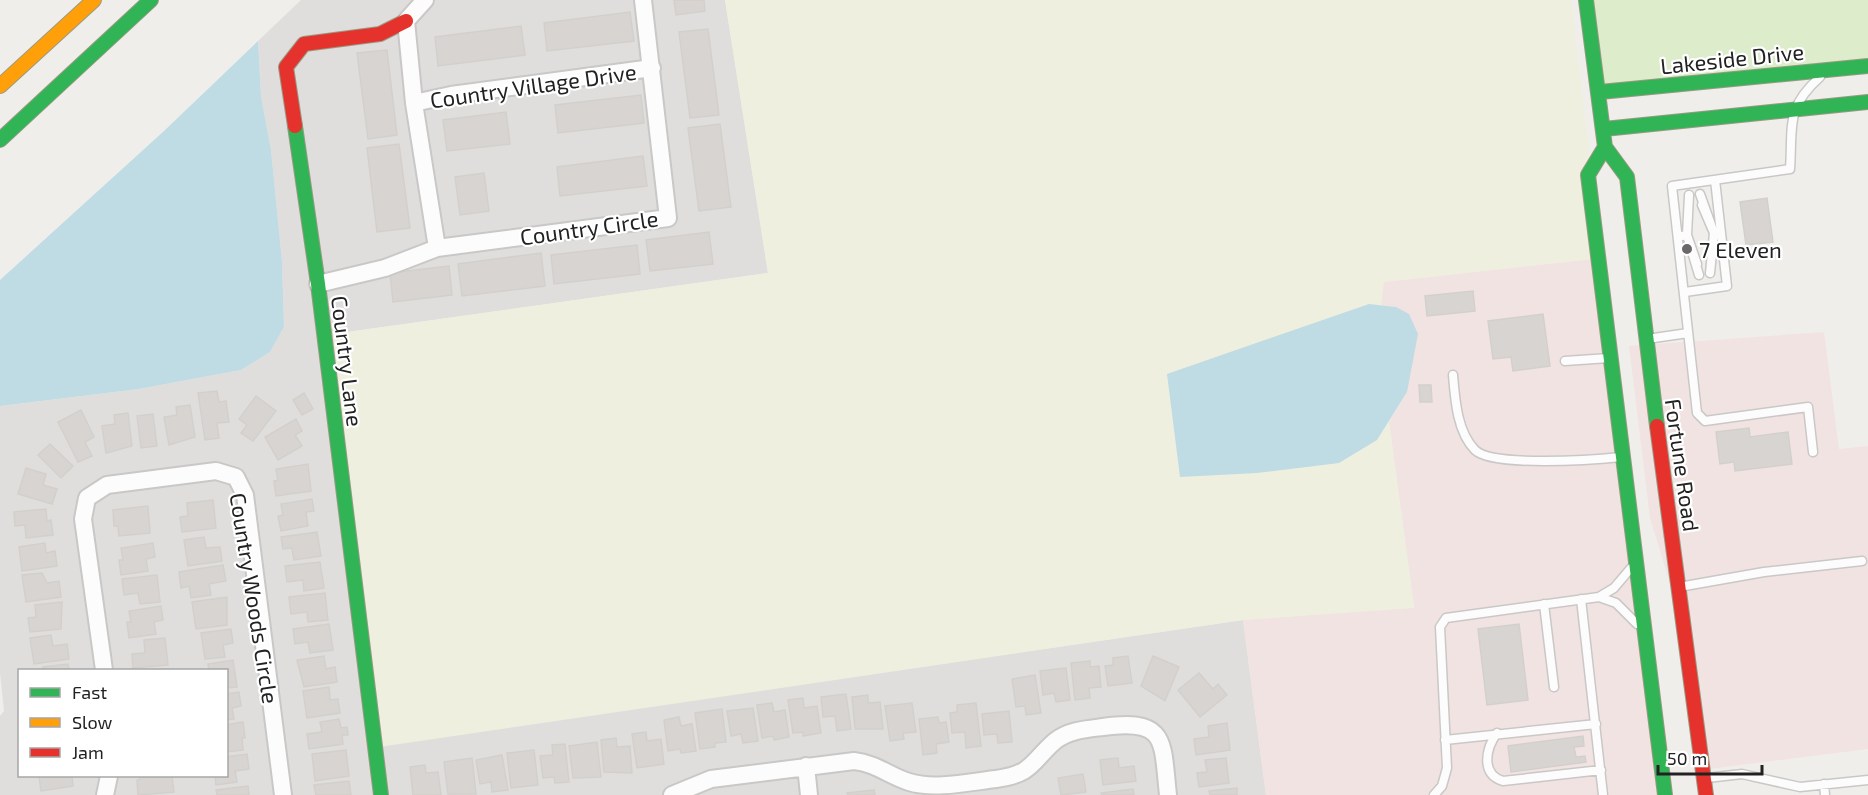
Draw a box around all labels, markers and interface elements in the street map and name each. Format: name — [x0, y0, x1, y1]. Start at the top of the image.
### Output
street label: Lakeside Drive — [1659, 38, 1805, 78]
street label: Country Village Drive — [428, 58, 638, 112]
street label: Country Circle — [518, 204, 660, 250]
place label: 7 Eleven — [1699, 236, 1782, 262]
marker: 7 Eleven — [1680, 242, 1694, 256]
street label: Country Lane — [327, 294, 369, 428]
street label: Fortune Road — [1661, 397, 1705, 533]
street label: Country Woods Circle — [225, 491, 285, 705]
legend — [18, 669, 228, 777]
text: Fast — [72, 681, 107, 703]
text: Slow — [72, 711, 113, 733]
scale bar — [1658, 738, 1762, 776]
text: Jam — [72, 741, 104, 763]
text: 50 m — [1667, 747, 1707, 769]

